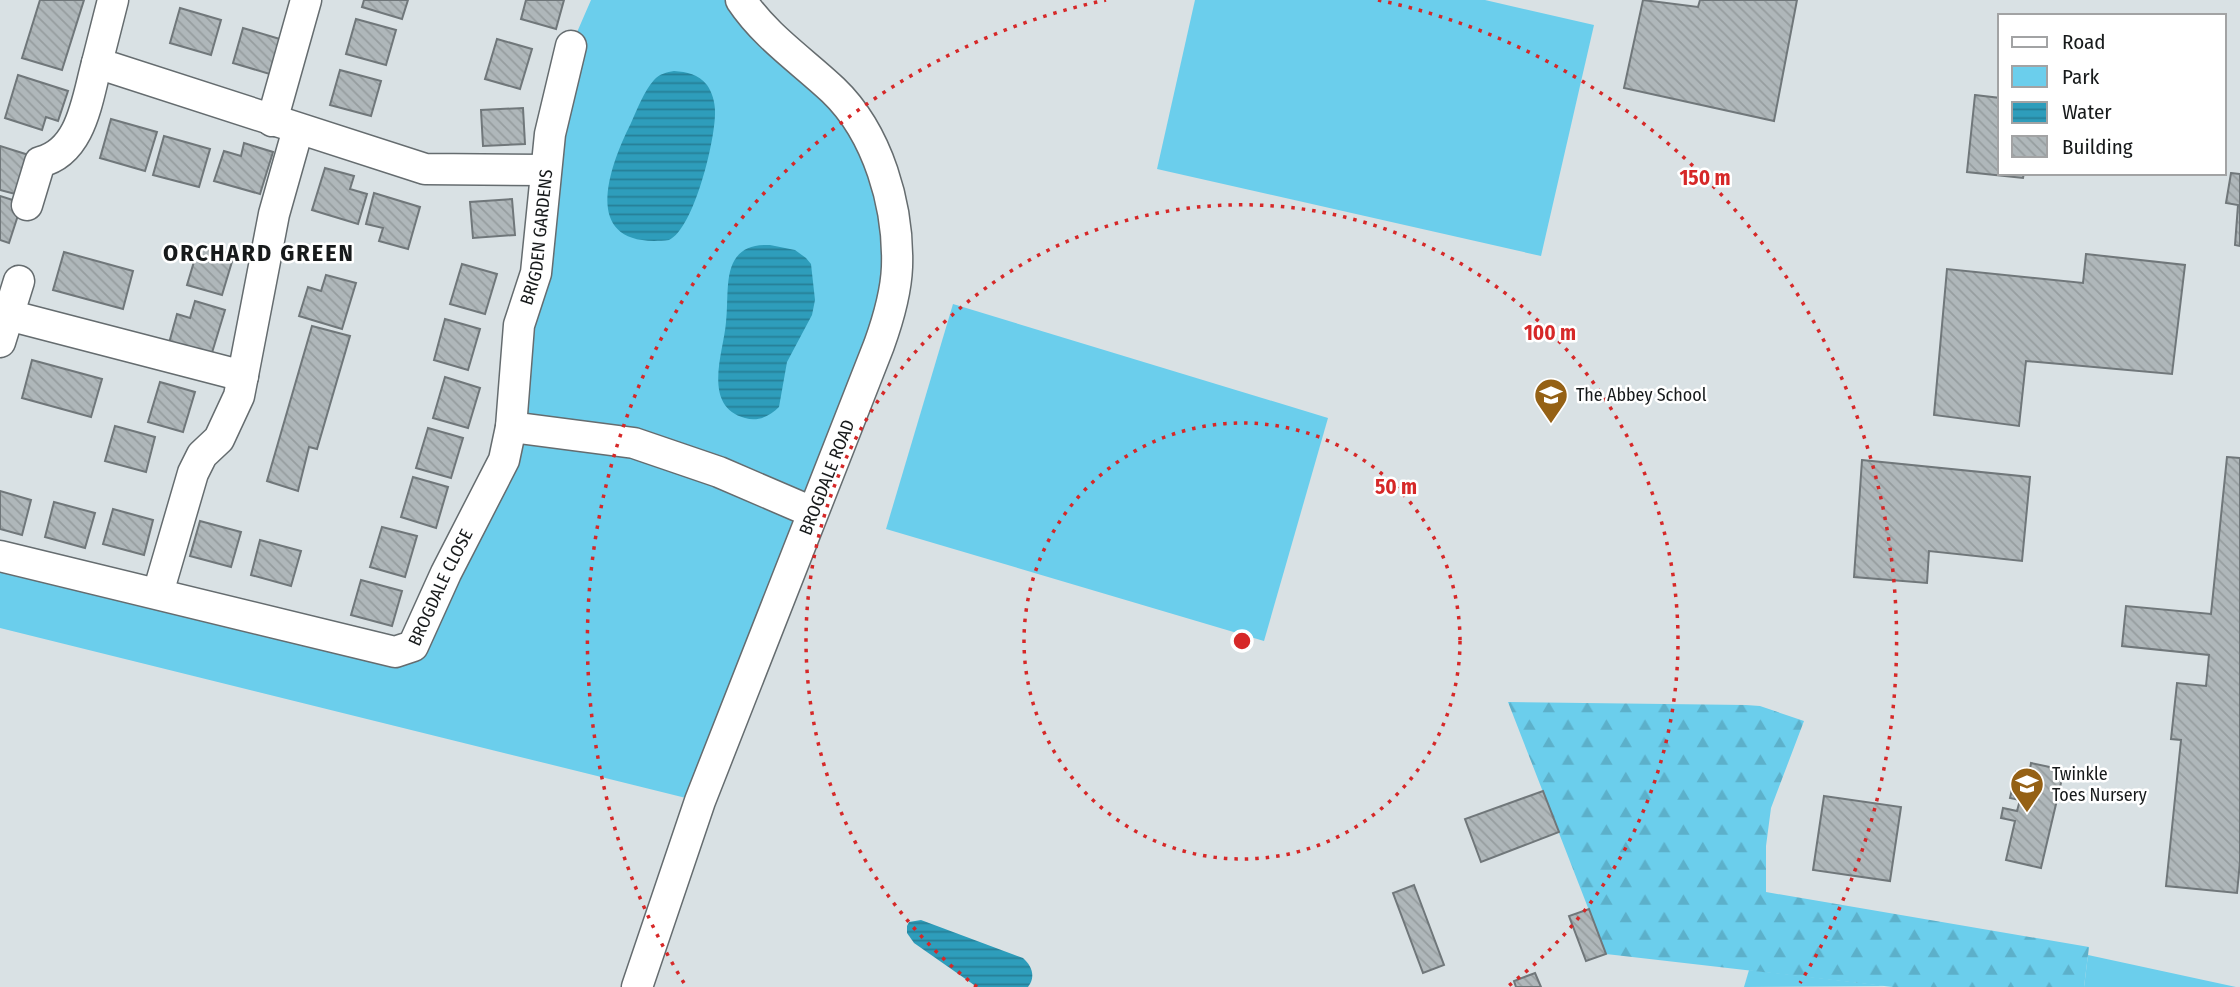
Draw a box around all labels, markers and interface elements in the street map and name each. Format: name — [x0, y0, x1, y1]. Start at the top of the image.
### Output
legend — [1998, 14, 2226, 175]
text: Road — [2062, 29, 2106, 55]
text: Park — [2062, 64, 2100, 90]
text: Water — [2062, 99, 2112, 125]
text: Building — [2062, 134, 2133, 160]
text: 150 m — [1679, 165, 1731, 191]
street label: BRIGDEN GARDENS — [515, 168, 557, 308]
district label: ORCHARD GREEN — [163, 239, 355, 267]
text: 100 m — [1524, 320, 1576, 346]
school or university icon: The Abbey School — [1532, 376, 1570, 425]
place label: The Abbey School — [1576, 384, 1707, 406]
street label: BROGDALE ROAD — [794, 416, 860, 538]
text: 50 m — [1375, 474, 1417, 500]
street label: BROGDALE CLOSE — [403, 526, 478, 649]
centre of rings — [1230, 629, 1254, 653]
place label: Twinkle Toes Nursery — [2052, 763, 2147, 806]
school or university icon: Twinkle Toes Nursery — [2008, 765, 2046, 814]

